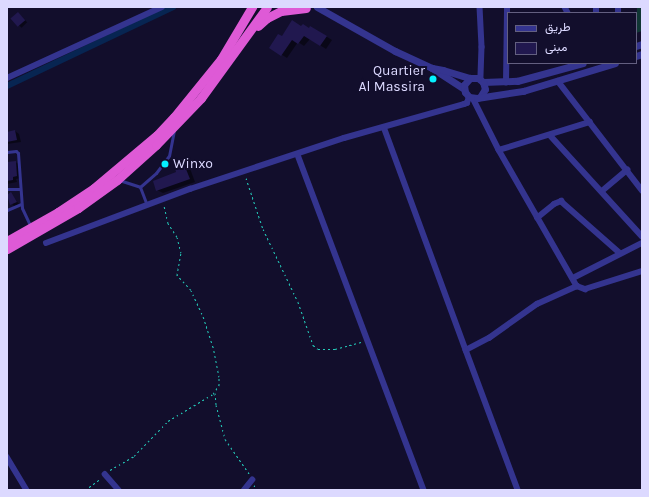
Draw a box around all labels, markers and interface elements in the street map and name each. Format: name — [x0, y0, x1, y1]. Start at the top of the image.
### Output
legend — [507, 12, 637, 64]
text: طريق — [545, 20, 570, 34]
text: مبنى — [545, 40, 567, 54]
place label: Quartier Al Massira — [358, 63, 425, 96]
marker: Quartier Al Massira — [428, 74, 438, 84]
place label: Winxo — [173, 156, 213, 172]
marker: Winxo — [160, 159, 170, 169]

